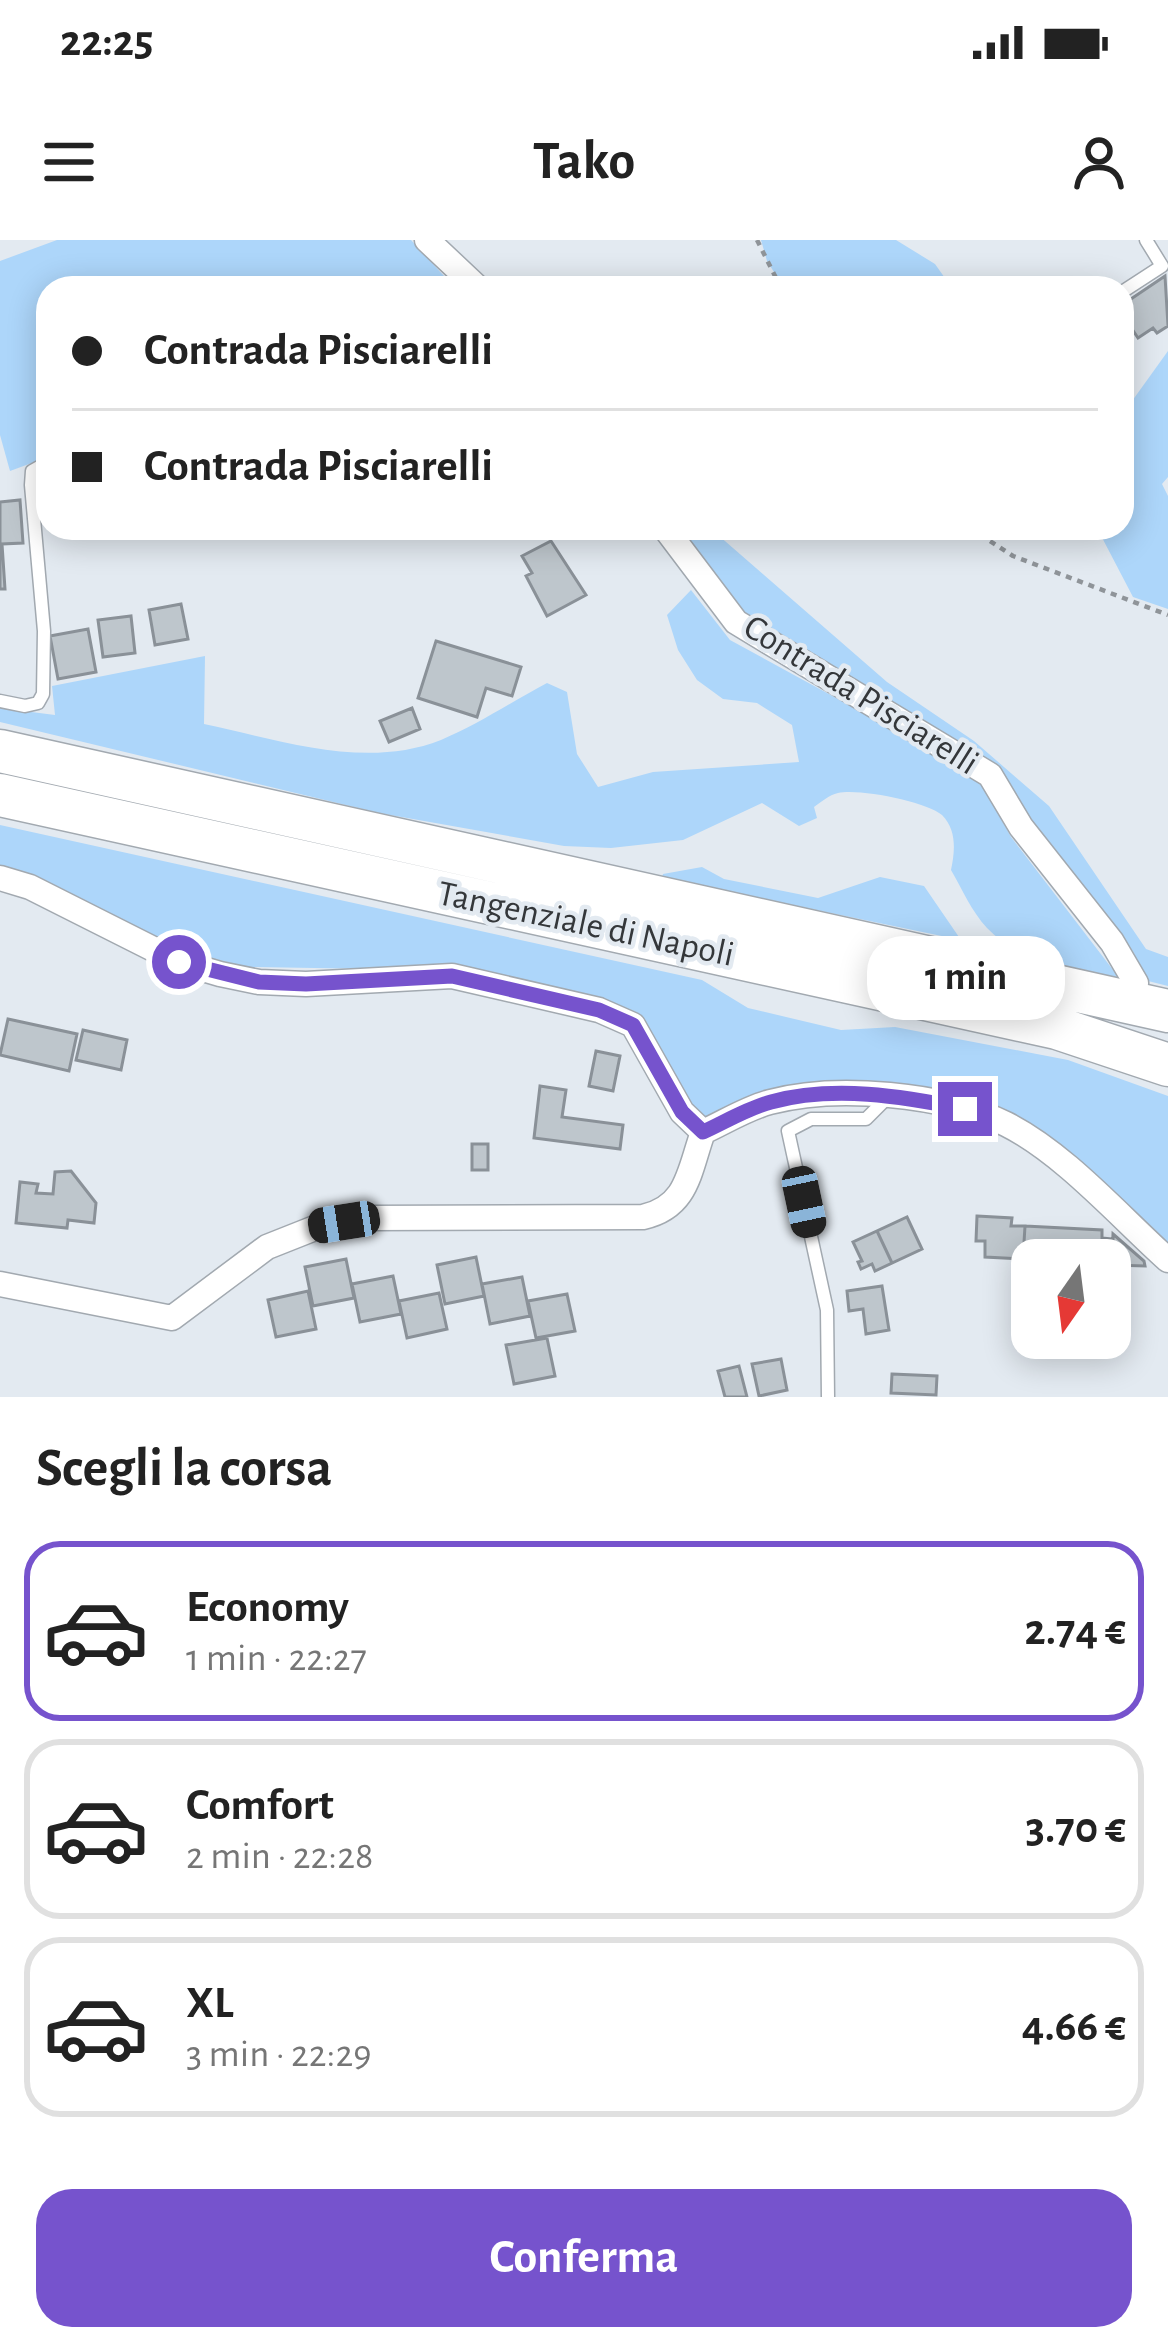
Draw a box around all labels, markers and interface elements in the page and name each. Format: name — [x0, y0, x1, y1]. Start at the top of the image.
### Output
text: 22:25 — [60, 19, 153, 64]
icon: menu — [36, 129, 102, 195]
icon: person — [1066, 129, 1132, 195]
text: Tako — [533, 135, 635, 189]
text: Contrada Pisciarelli — [144, 328, 493, 373]
text: Contrada Pisciarelli — [144, 444, 493, 489]
street label: Contrada Pisciarelli — [738, 609, 984, 781]
street label: Tangenziale di Napoli — [435, 875, 737, 973]
route start — [152, 935, 206, 989]
callout: 1 min — [866, 935, 1064, 1019]
text: 1 min — [925, 958, 1007, 997]
route end — [938, 1082, 992, 1136]
car — [779, 1163, 829, 1241]
car — [306, 1199, 382, 1245]
north arrow — [1011, 1239, 1131, 1359]
map controls — [1011, 1239, 1131, 1359]
text: Scegli la corsa — [36, 1442, 332, 1496]
icon: car — [42, 1577, 150, 1685]
text: Economy — [186, 1585, 349, 1630]
text: 2.74 € — [1025, 1608, 1126, 1653]
text: 1 min · 22:27 — [186, 1639, 367, 1678]
icon: car — [42, 1775, 150, 1883]
text: Comfort — [186, 1783, 334, 1828]
text: 3.70 € — [1026, 1806, 1126, 1851]
text: 2 min · 22:28 — [186, 1837, 373, 1876]
icon: car — [42, 1973, 150, 2081]
text: XL — [186, 1981, 234, 2026]
text: 4.66 € — [1022, 2004, 1126, 2049]
text: 3 min · 22:29 — [186, 2035, 372, 2074]
button: Conferma — [36, 2189, 1132, 2327]

